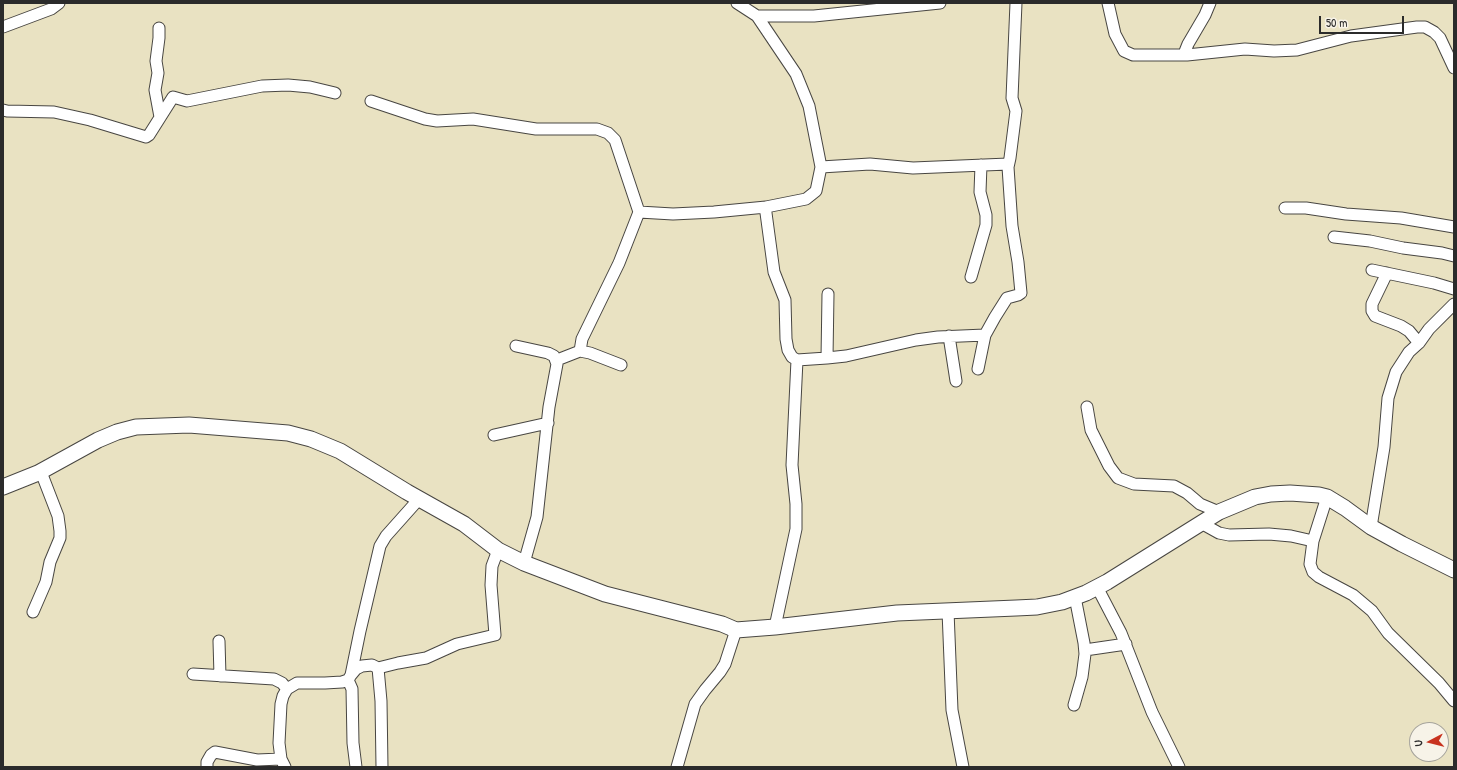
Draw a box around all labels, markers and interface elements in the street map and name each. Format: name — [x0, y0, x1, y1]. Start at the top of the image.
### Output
scale bar — [1321, 8, 1406, 34]
text: 50 m — [1326, 14, 1347, 31]
north arrow — [1409, 722, 1449, 762]
text: U — [1411, 739, 1425, 747]

